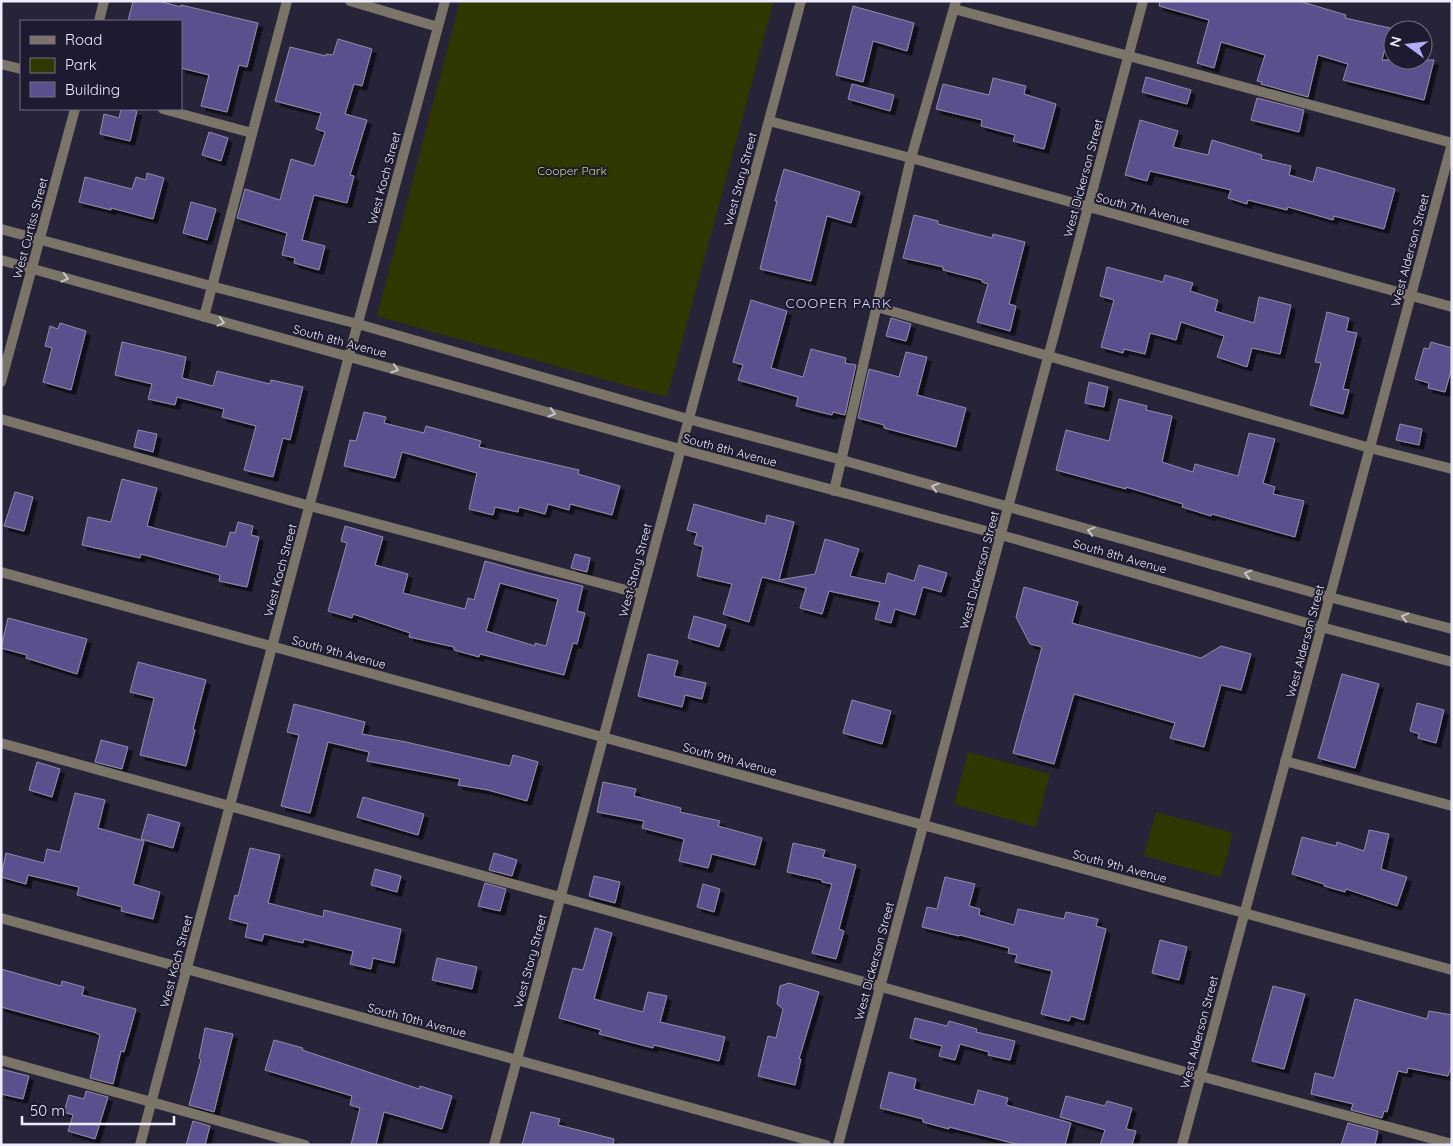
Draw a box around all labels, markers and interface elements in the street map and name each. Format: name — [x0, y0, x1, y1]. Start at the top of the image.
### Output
legend — [20, 20, 182, 110]
north arrow — [1383, 20, 1433, 70]
text: Road — [65, 30, 102, 49]
text: N — [1385, 34, 1405, 49]
text: Park — [65, 55, 97, 74]
text: Building — [65, 80, 120, 99]
street label: West Dickerson Street — [1060, 117, 1106, 239]
street label: West Koch Street — [364, 130, 404, 226]
street label: West Story Street — [720, 130, 760, 228]
park label: Cooper Park — [537, 163, 607, 178]
street label: West Curtiss Street — [9, 176, 51, 280]
street label: South 7th Avenue — [1095, 189, 1192, 229]
street label: West Alderson Street — [1388, 192, 1432, 308]
one-way arrow — [60, 272, 69, 282]
district label: COOPER PARK — [786, 294, 892, 312]
one-way arrow — [217, 316, 226, 327]
street label: South 8th Avenue — [291, 321, 389, 361]
one-way arrow — [391, 363, 399, 373]
one-way arrow — [547, 407, 556, 418]
street label: South 8th Avenue — [681, 430, 779, 470]
one-way arrow — [931, 482, 939, 492]
street label: West Dickerson Street — [956, 509, 1002, 631]
street label: West Story Street — [615, 521, 655, 619]
street label: West Koch Street — [260, 522, 300, 618]
one-way arrow — [1087, 526, 1096, 537]
street label: South 8th Avenue — [1071, 535, 1169, 577]
one-way arrow — [1244, 570, 1252, 580]
street label: West Alderson Street — [1283, 583, 1327, 699]
one-way arrow — [1401, 612, 1409, 622]
street label: South 9th Avenue — [290, 632, 388, 672]
street label: South 9th Avenue — [681, 739, 779, 779]
street label: South 9th Avenue — [1071, 846, 1169, 886]
street label: West Dickerson Street — [851, 900, 897, 1022]
street label: West Story Street — [510, 912, 550, 1010]
street label: West Koch Street — [156, 913, 196, 1009]
street label: West Alderson Street — [1177, 974, 1221, 1090]
street label: South 10th Avenue — [366, 1000, 468, 1040]
scale bar — [22, 1094, 175, 1126]
text: 50 m — [30, 1101, 65, 1120]

